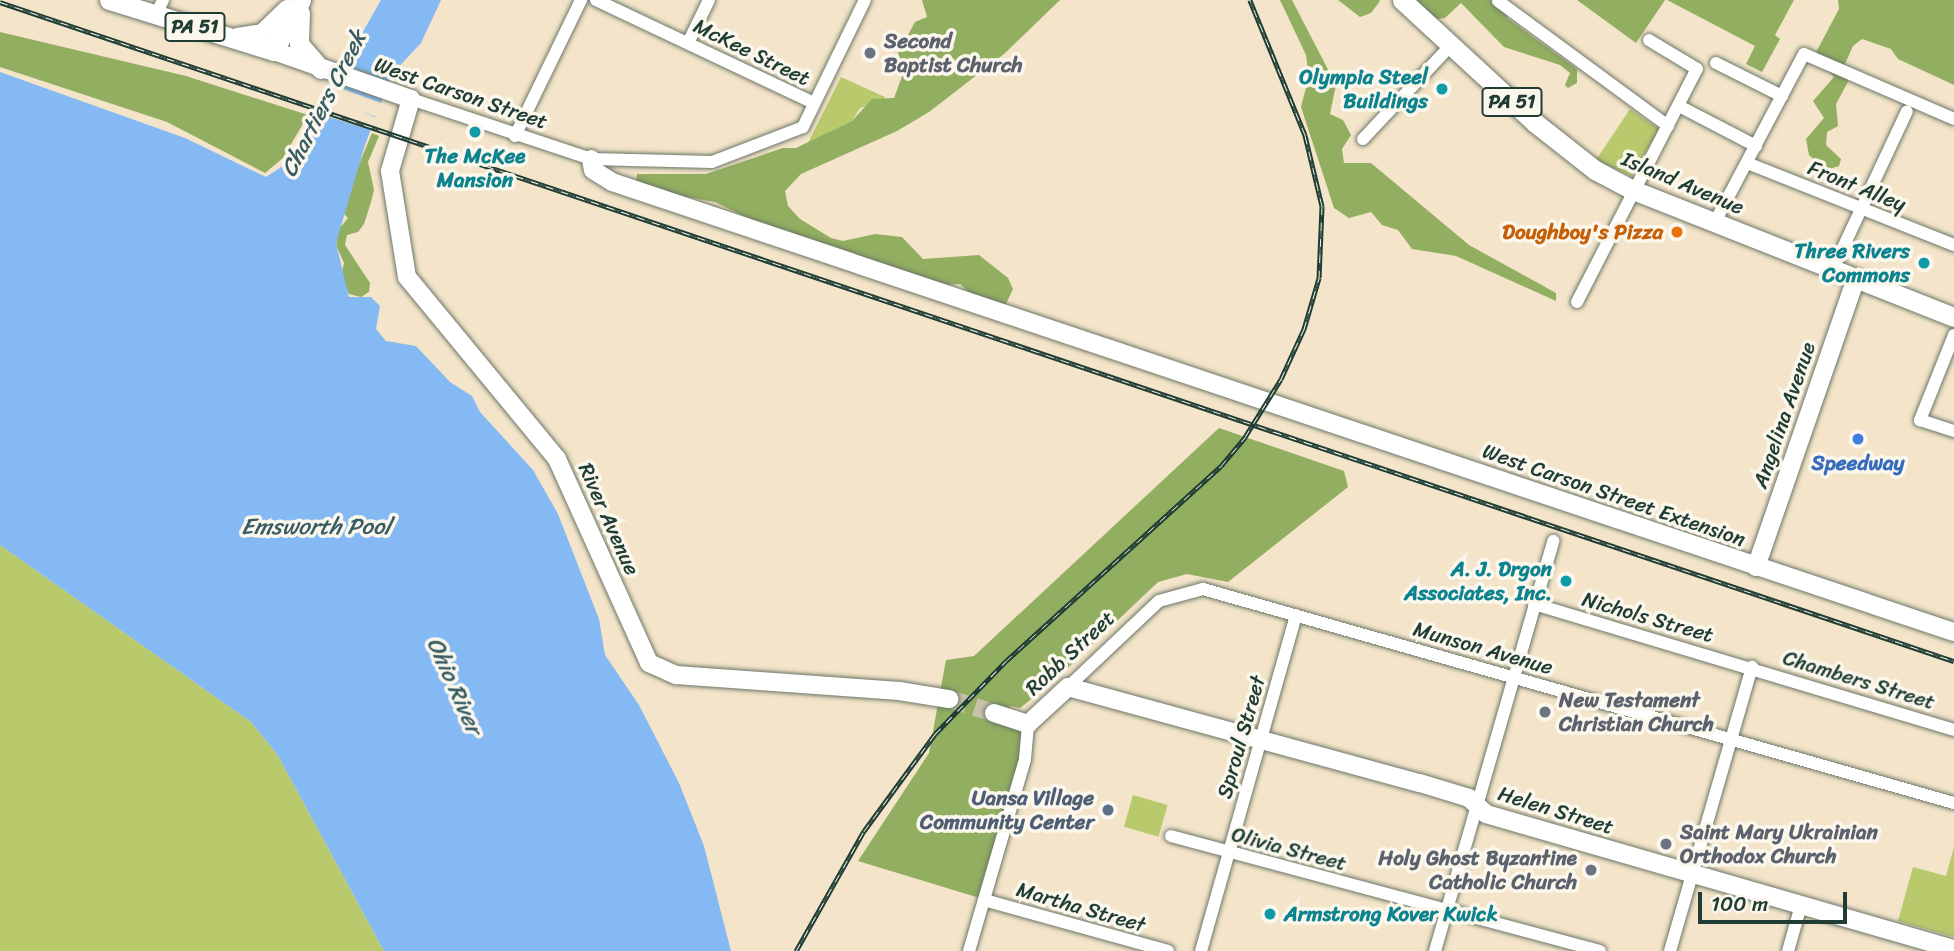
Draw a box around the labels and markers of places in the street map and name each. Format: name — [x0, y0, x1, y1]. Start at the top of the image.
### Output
place label: Second Baptist Church — [884, 28, 1023, 78]
marker: Second Baptist Church — [862, 45, 878, 61]
place label: Olympia Steel Buildings — [1299, 64, 1428, 114]
marker: Olympia Steel Buildings — [1434, 81, 1450, 97]
marker: The McKee Mansion — [467, 124, 483, 140]
place label: The McKee Mansion — [425, 143, 525, 193]
place label: Doughboy's Pizza — [1502, 219, 1663, 245]
marker: Doughboy's Pizza — [1669, 224, 1685, 240]
place label: Three Rivers Commons — [1795, 238, 1910, 288]
marker: Three Rivers Commons — [1916, 255, 1932, 271]
marker: Speedway — [1850, 431, 1866, 447]
place label: Speedway — [1812, 450, 1904, 476]
place label: A. J. Drgon Associates, Inc. — [1404, 556, 1552, 606]
marker: A. J. Drgon Associates, Inc. — [1558, 573, 1574, 589]
place label: New Testament Christian Church — [1559, 687, 1714, 737]
marker: New Testament Christian Church — [1537, 704, 1553, 720]
place label: Uansa Village Community Center — [920, 785, 1094, 835]
marker: Uansa Village Community Center — [1100, 802, 1116, 818]
place label: Saint Mary Ukrainian Orthodox Church — [1680, 819, 1877, 869]
marker: Saint Mary Ukrainian Orthodox Church — [1658, 836, 1674, 852]
place label: Holy Ghost Byzantine Catholic Church — [1378, 845, 1577, 895]
marker: Holy Ghost Byzantine Catholic Church — [1583, 862, 1599, 878]
place label: Armstrong Kover Kwick — [1284, 901, 1500, 927]
marker: Armstrong Kover Kwick — [1262, 906, 1278, 922]

